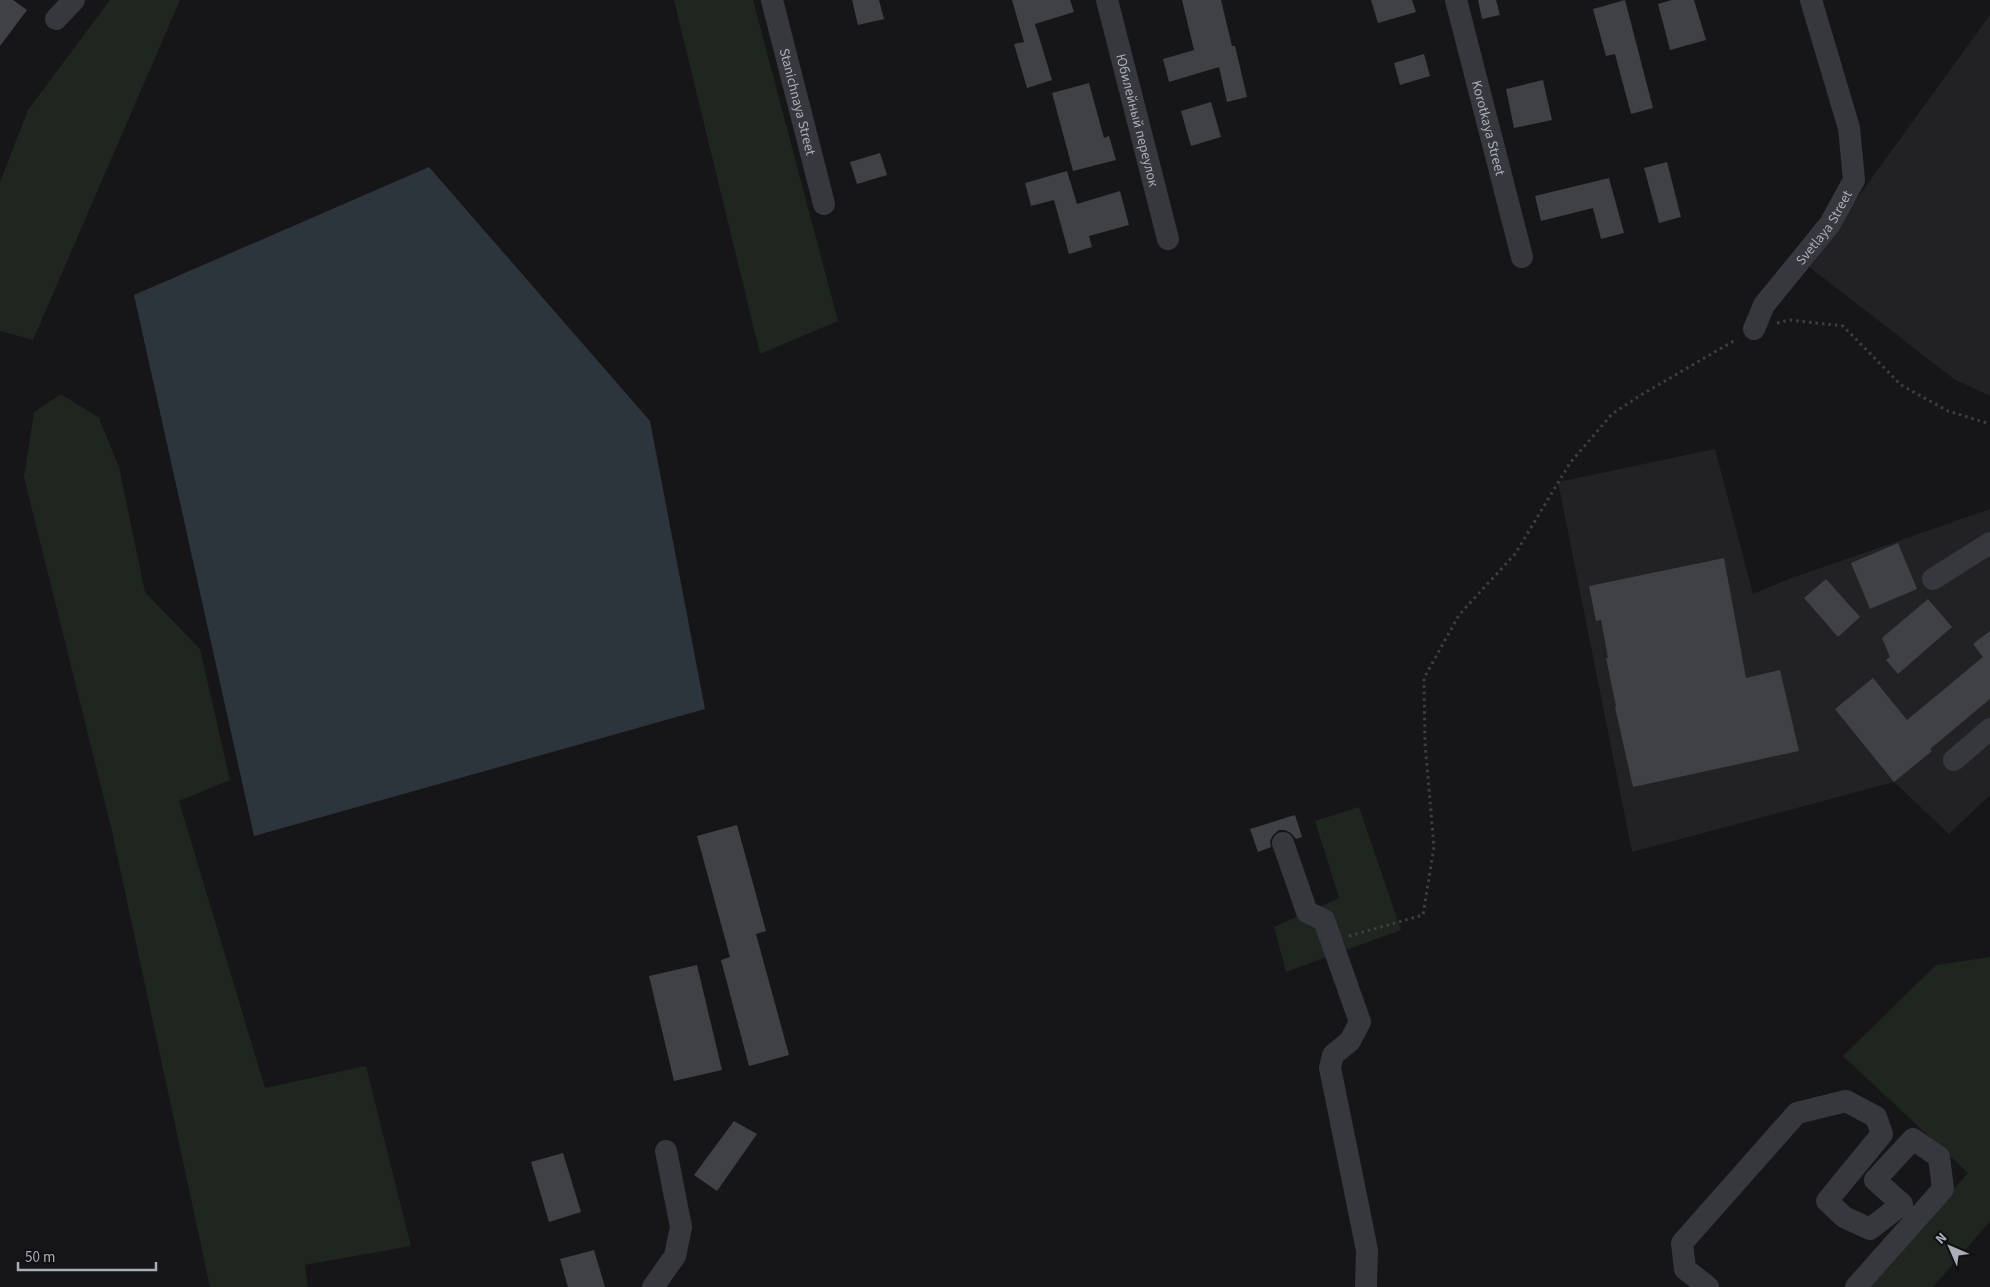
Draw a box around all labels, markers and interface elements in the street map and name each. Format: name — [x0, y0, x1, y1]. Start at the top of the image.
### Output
street label: Stanichnaya Street — [774, 46, 820, 158]
street label: Юбилейный переулок — [1110, 52, 1163, 189]
street label: Korotkaya Street — [1466, 78, 1510, 178]
street label: Svetlaya Street — [1791, 187, 1858, 270]
north arrow — [1925, 1222, 1975, 1272]
text: N — [1931, 1228, 1952, 1249]
scale bar — [18, 1240, 155, 1272]
text: 50 m — [25, 1247, 55, 1268]

